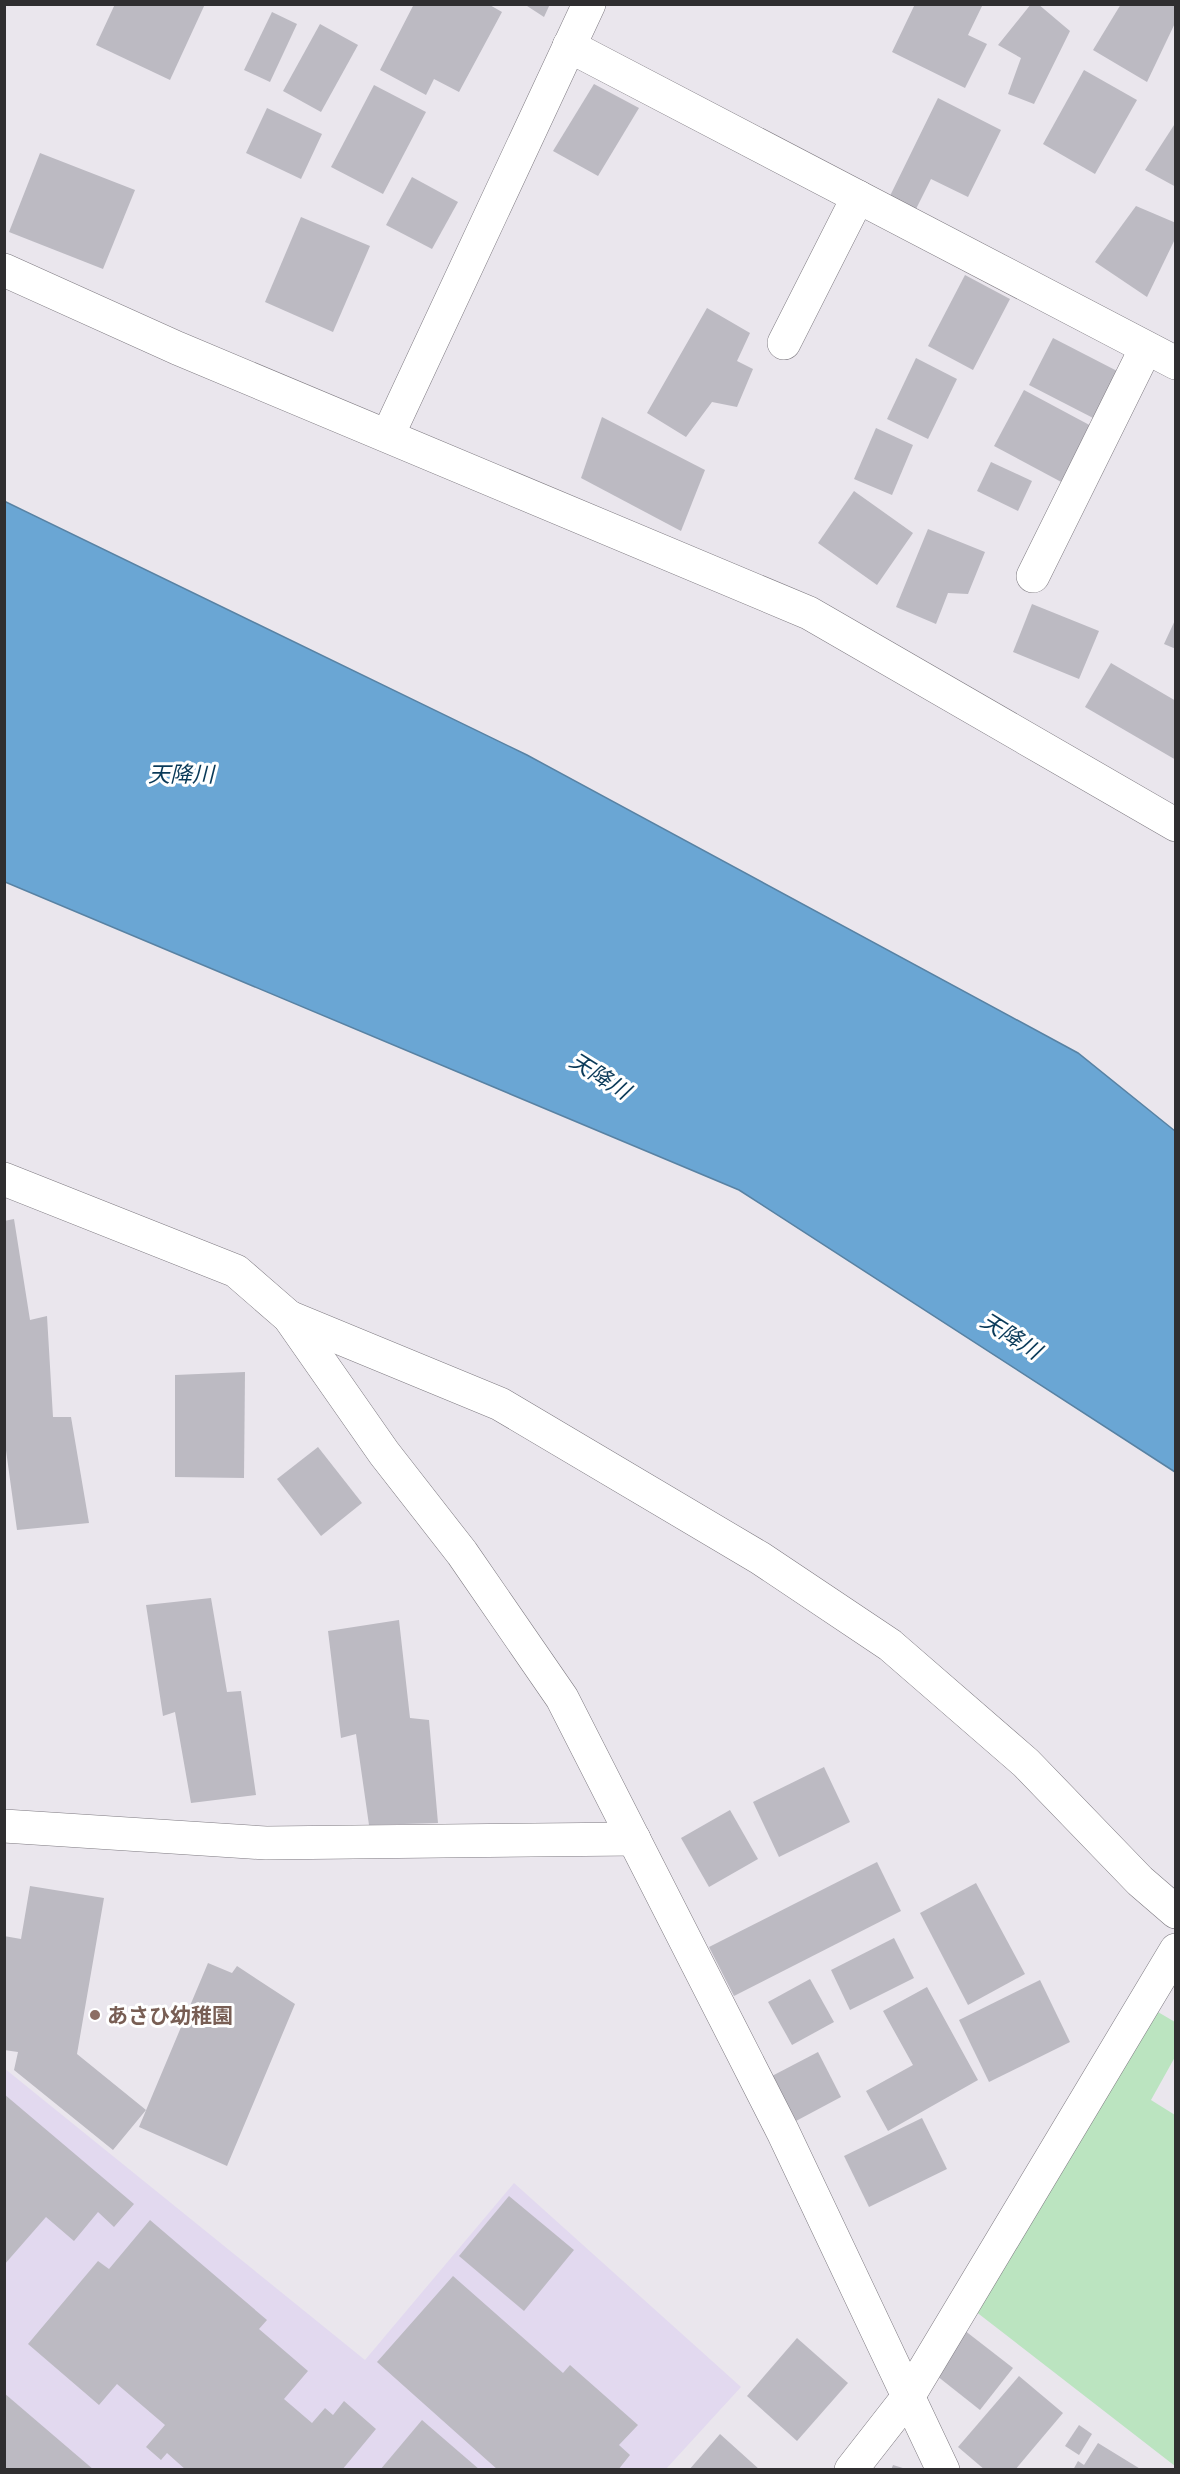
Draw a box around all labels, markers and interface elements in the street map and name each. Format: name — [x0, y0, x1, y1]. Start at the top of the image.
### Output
water label: 天降川 — [148, 759, 216, 790]
water label: 天降川 — [564, 1045, 638, 1108]
water label: 天降川 — [975, 1305, 1049, 1368]
place label: あさひ幼稚園 — [107, 2001, 233, 2030]
marker: あさひ幼稚園 — [88, 2008, 102, 2022]

